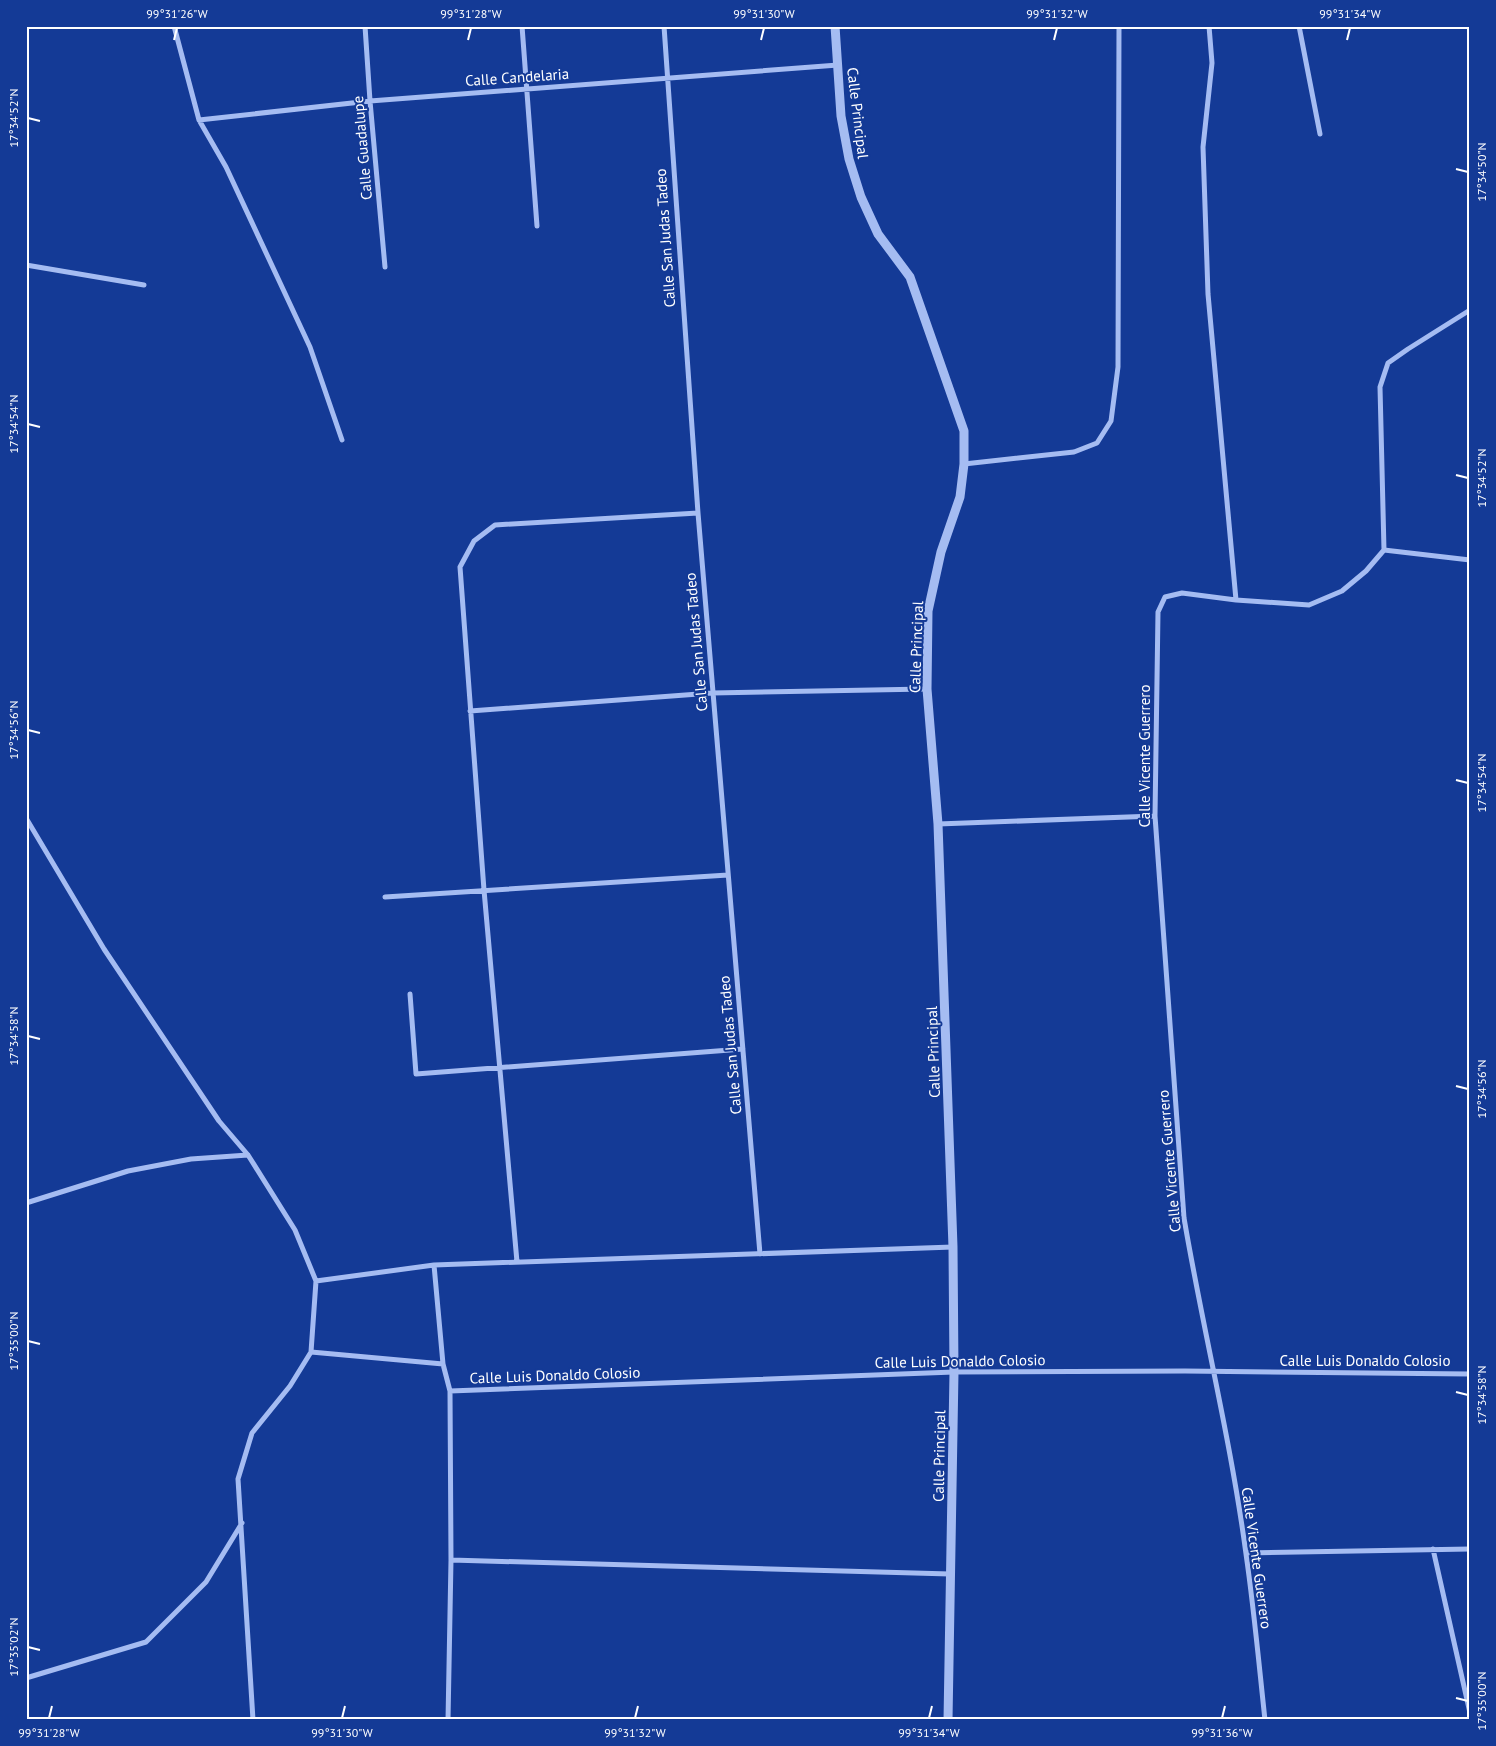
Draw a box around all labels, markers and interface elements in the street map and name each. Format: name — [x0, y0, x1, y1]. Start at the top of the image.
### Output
text: 99°31'26"W — [146, 6, 208, 21]
text: 99°31'28"W — [440, 6, 502, 21]
text: 99°31'30"W — [733, 6, 795, 21]
text: 99°31'32"W — [1026, 6, 1088, 21]
text: 99°31'34"W — [1319, 6, 1381, 21]
street label: Calle Candelaria — [464, 64, 570, 90]
street label: Calle Principal — [843, 66, 873, 160]
text: 17°34'52"N — [6, 88, 21, 148]
street label: Calle Guadalupe — [348, 95, 376, 201]
text: 17°34'50"N — [1474, 142, 1489, 202]
street label: Calle San Judas Tadeo — [651, 168, 679, 308]
text: 17°34'54"N — [6, 394, 21, 454]
text: 17°34'52"N — [1474, 448, 1489, 508]
street label: Calle San Judas Tadeo — [680, 572, 712, 712]
street label: Calle Principal — [905, 600, 927, 693]
street label: Calle Vicente Guerrero — [1135, 685, 1154, 827]
text: 17°34'56"N — [6, 700, 21, 760]
text: 17°34'54"N — [1474, 753, 1489, 813]
street label: Calle San Judas Tadeo — [714, 975, 746, 1115]
street label: Calle Principal — [922, 1005, 944, 1098]
text: 17°34'58"N — [6, 1006, 21, 1066]
text: 17°34'56"N — [1474, 1059, 1489, 1119]
street label: Calle Vicente Guerrero — [1153, 1089, 1185, 1233]
text: 17°35'00"N — [6, 1311, 21, 1371]
street label: Calle Luis Donaldo Colosio — [874, 1350, 1046, 1372]
street label: Calle Luis Donaldo Colosio — [1280, 1351, 1450, 1370]
street label: Calle Luis Donaldo Colosio — [469, 1363, 641, 1387]
text: 17°34'58"N — [1474, 1365, 1489, 1425]
street label: Calle Principal — [929, 1409, 949, 1502]
street label: Calle Vicente Guerrero — [1238, 1486, 1276, 1630]
text: 17°35'02"N — [6, 1617, 21, 1677]
text: 17°35'00"N — [1474, 1671, 1489, 1731]
text: 99°31'28"W — [18, 1725, 80, 1740]
text: 99°31'30"W — [311, 1725, 373, 1740]
text: 99°31'32"W — [604, 1725, 666, 1740]
text: 99°31'34"W — [898, 1725, 960, 1740]
text: 99°31'36"W — [1191, 1725, 1253, 1740]

